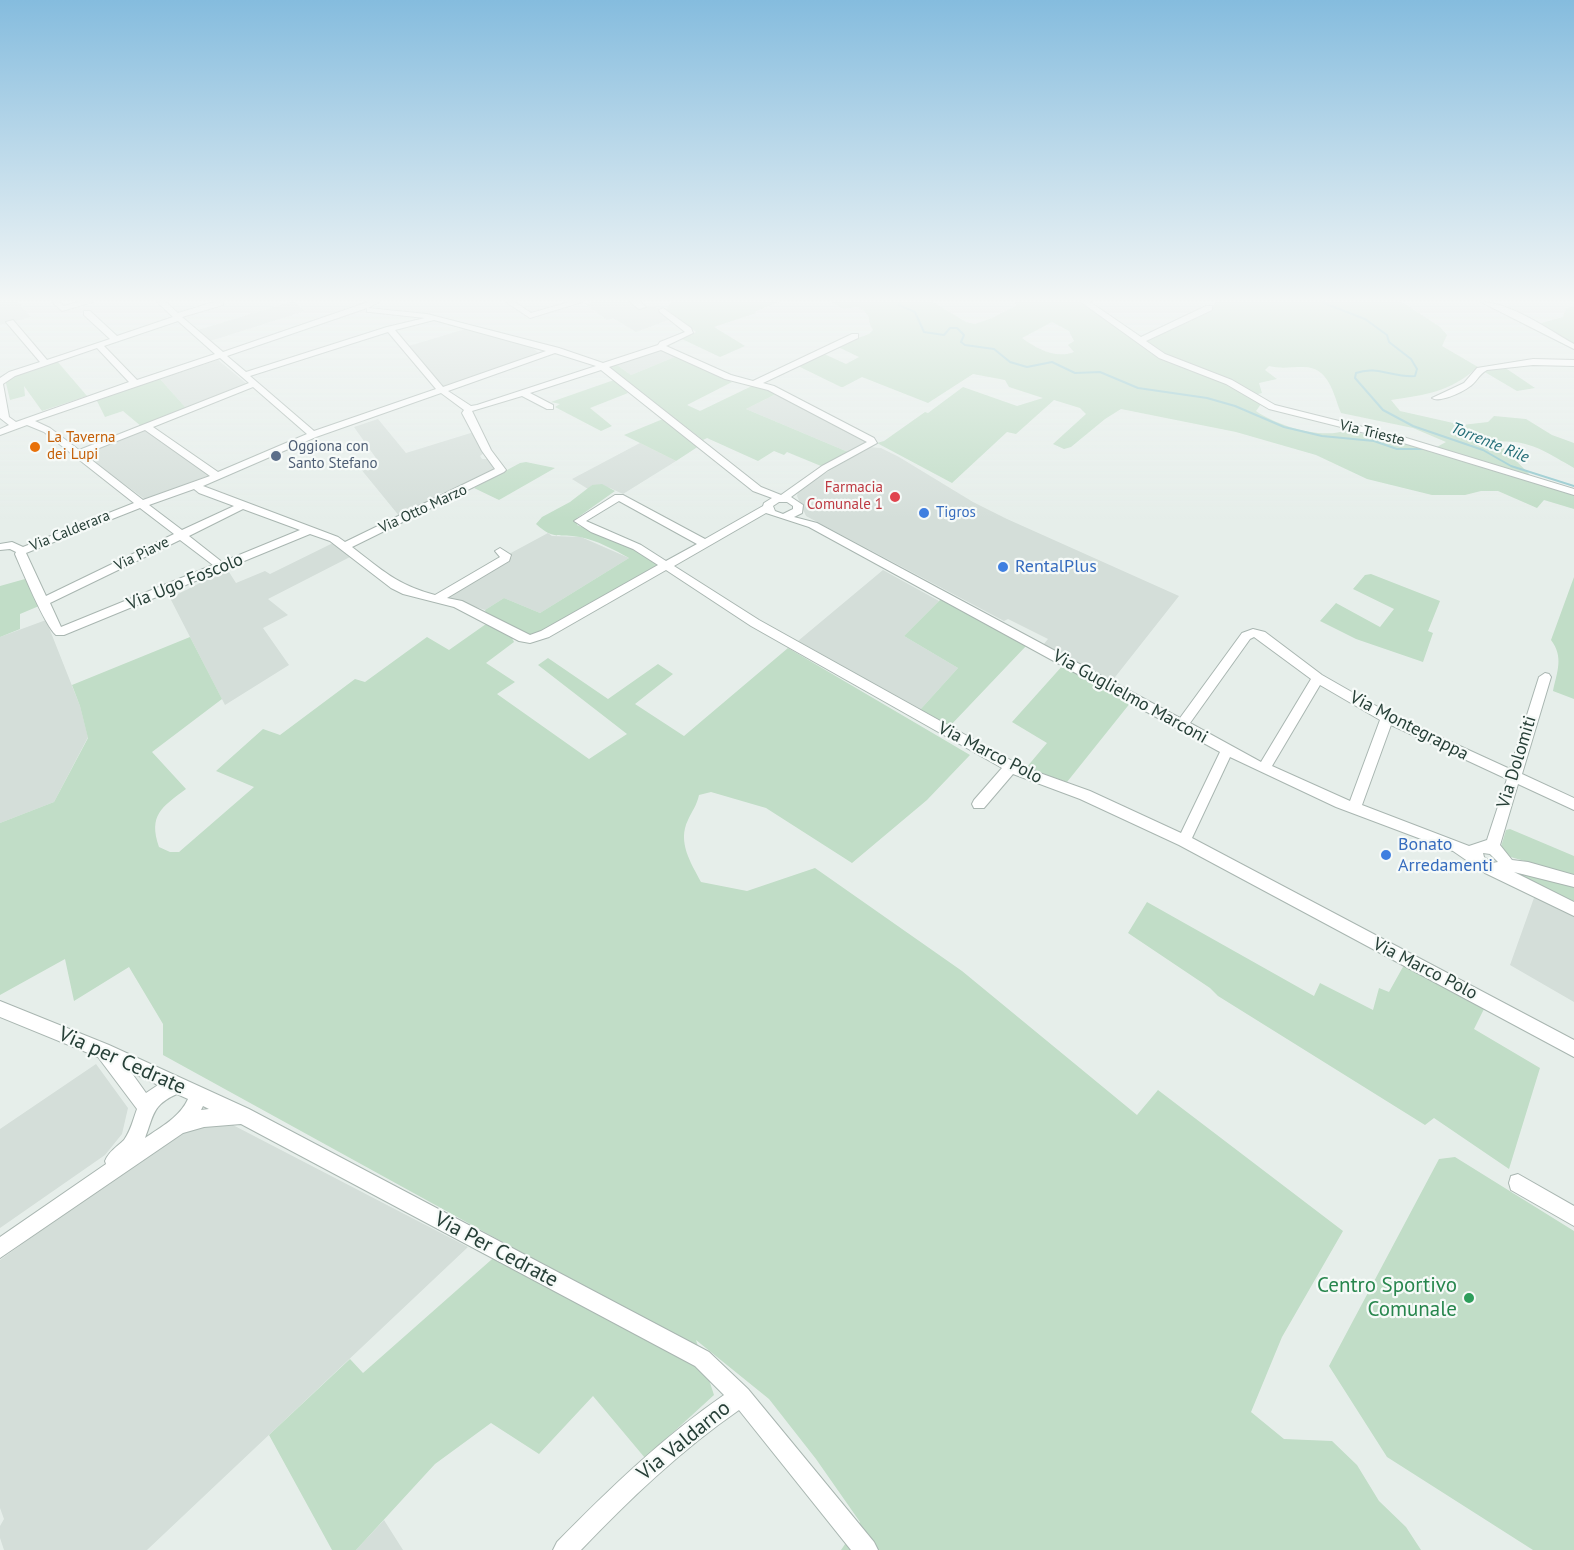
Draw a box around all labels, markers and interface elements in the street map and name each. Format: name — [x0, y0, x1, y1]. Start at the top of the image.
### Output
street label: Via Trieste — [1338, 416, 1406, 450]
water label: Torrente Rile — [1448, 419, 1532, 467]
place label: La Taverna dei Lupi — [47, 429, 116, 464]
place label: Oggiona con Santo Stefano — [288, 438, 378, 473]
marker: La Taverna dei Lupi — [28, 440, 42, 454]
marker: Oggiona con Santo Stefano — [269, 449, 283, 463]
place label: Farmacia Comunale 1 — [807, 479, 883, 514]
street label: Via Otto Marzo — [376, 481, 470, 537]
marker: Farmacia Comunale 1 — [888, 490, 902, 504]
place label: Tigros — [936, 504, 976, 522]
marker: Tigros — [917, 506, 931, 520]
street label: Via Calderara — [27, 507, 113, 555]
street label: Via Piave — [112, 533, 172, 575]
street label: Via Ugo Foscolo — [124, 549, 246, 615]
place label: RentalPlus — [1015, 556, 1097, 578]
marker: RentalPlus — [996, 560, 1010, 574]
street label: Via Guglielmo Marconi — [1049, 645, 1211, 749]
street label: Via Montegrappa — [1346, 687, 1472, 765]
street label: Via Dolomiti — [1493, 713, 1541, 811]
street label: Via Marco Polo — [934, 717, 1046, 789]
place label: Bonato Arredamenti — [1398, 834, 1493, 876]
marker: Bonato Arredamenti — [1379, 848, 1393, 862]
street label: Via Marco Polo — [1369, 933, 1481, 1005]
street label: Via per Cedrate — [54, 1022, 190, 1100]
street label: Via Per Cedrate — [430, 1207, 562, 1293]
place label: Centro Sportivo Comunale — [1317, 1273, 1457, 1323]
marker: Centro Sportivo Comunale — [1462, 1291, 1476, 1305]
street label: Via Valdarno — [632, 1396, 736, 1486]

